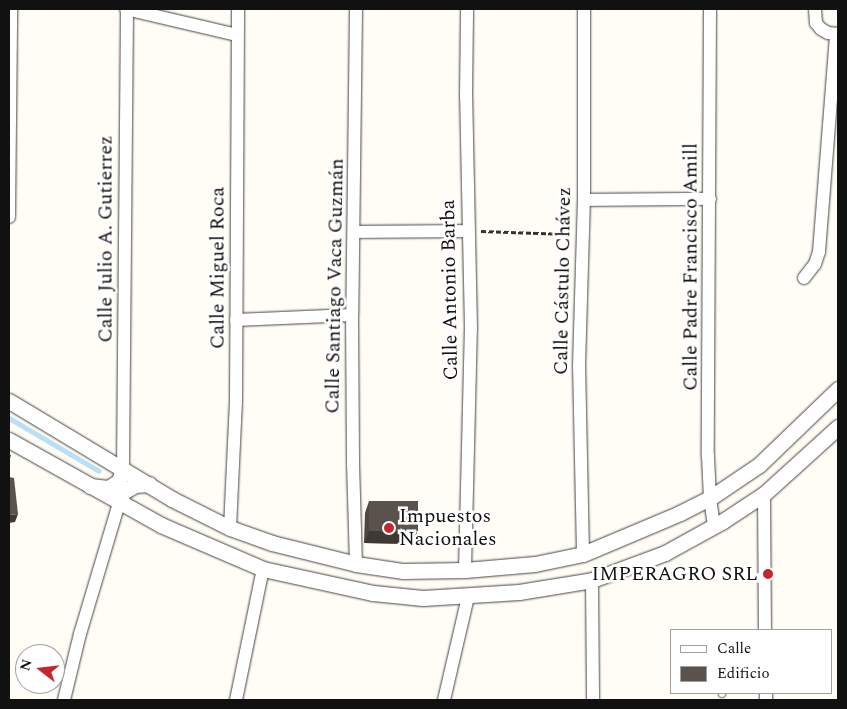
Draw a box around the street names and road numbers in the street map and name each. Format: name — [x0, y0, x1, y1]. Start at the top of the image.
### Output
street label: Calle Julio A. Gutierrez — [94, 135, 118, 343]
street label: Calle Padre Francisco Amill — [679, 143, 703, 391]
street label: Calle Santiago Vaca Guzmán — [321, 158, 349, 414]
street label: Calle Miguel Roca — [206, 187, 230, 349]
street label: Calle Cástulo Chávez — [549, 187, 577, 375]
street label: Calle Antonio Barba — [436, 199, 464, 381]

